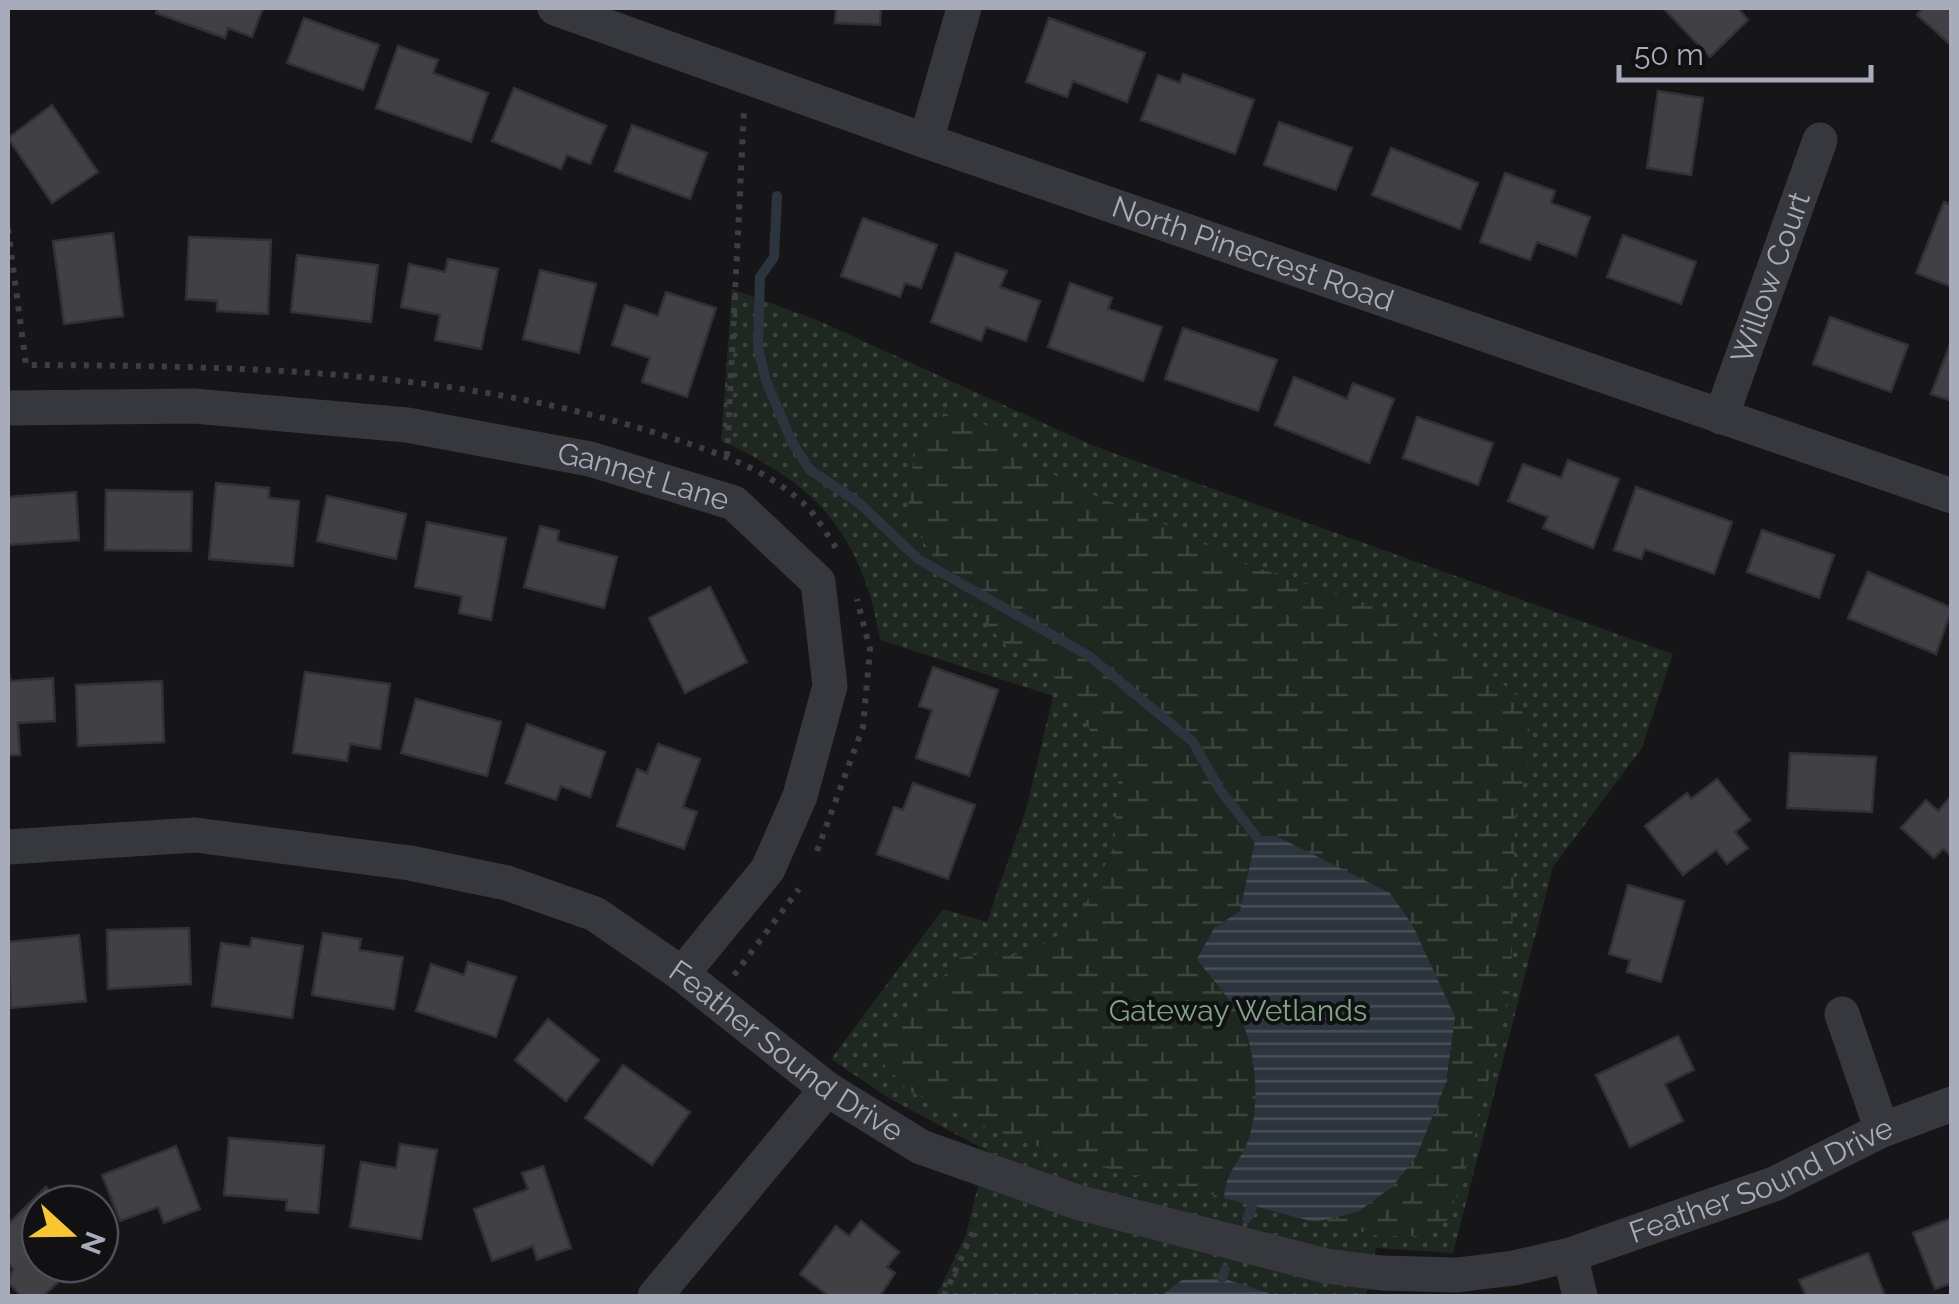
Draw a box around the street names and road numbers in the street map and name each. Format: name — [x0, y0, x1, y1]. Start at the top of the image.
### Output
street label: Willow Court — [1724, 187, 1817, 368]
street label: North Pinecrest Road — [1108, 189, 1398, 318]
street label: Gannet Lane — [555, 435, 733, 517]
street label: Feather Sound Drive — [663, 953, 910, 1149]
street label: Feather Sound Drive — [1625, 1110, 1897, 1250]

